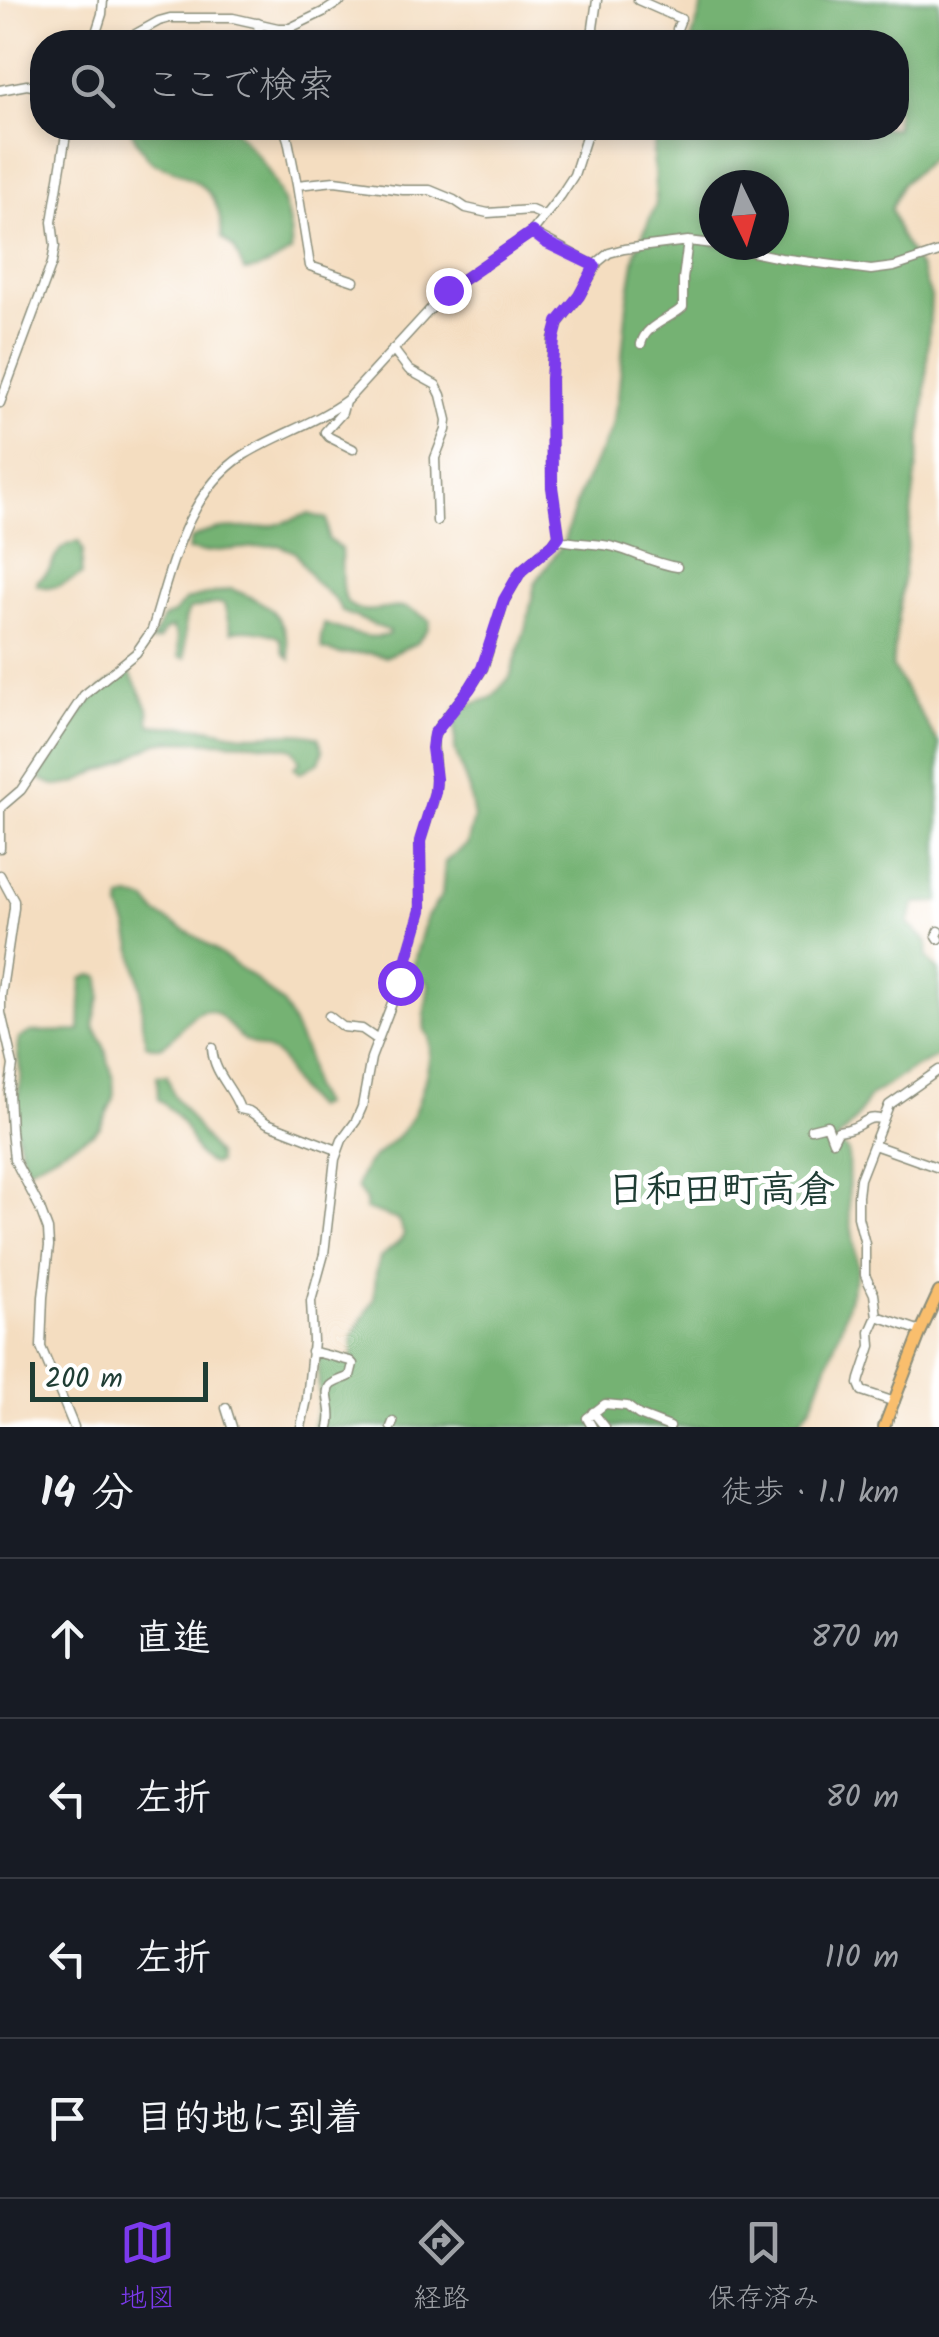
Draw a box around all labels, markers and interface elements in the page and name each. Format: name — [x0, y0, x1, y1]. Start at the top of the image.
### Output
search box — [30, 30, 909, 140]
text: ここで検索 — [145, 57, 335, 117]
icon: search — [65, 58, 120, 113]
north arrow — [699, 170, 789, 260]
route end — [426, 268, 472, 314]
route start — [378, 960, 424, 1006]
district label: 日和田町高倉 — [607, 1162, 835, 1222]
scale bar — [30, 1357, 208, 1402]
text: 200 m — [45, 1357, 123, 1402]
text: 14 分 — [40, 1461, 134, 1528]
text: 徒歩 · 1.1 km — [721, 1468, 899, 1519]
text: 直進 — [135, 1610, 211, 1670]
icon: ahead — [40, 1611, 95, 1666]
text: 870 m — [811, 1613, 899, 1664]
text: 左折 — [135, 1770, 211, 1830]
icon: left — [40, 1771, 95, 1826]
text: 80 m — [825, 1773, 899, 1824]
text: 左折 — [135, 1930, 211, 1990]
icon: left — [40, 1931, 95, 1986]
text: 110 m — [825, 1933, 899, 1984]
text: 目的地に到着 — [135, 2090, 363, 2150]
icon: arrive — [40, 2091, 95, 2146]
tab: 地図 — [119, 2215, 175, 2322]
tab: 経路 — [413, 2215, 470, 2322]
tab: 保存済み — [708, 2215, 820, 2322]

